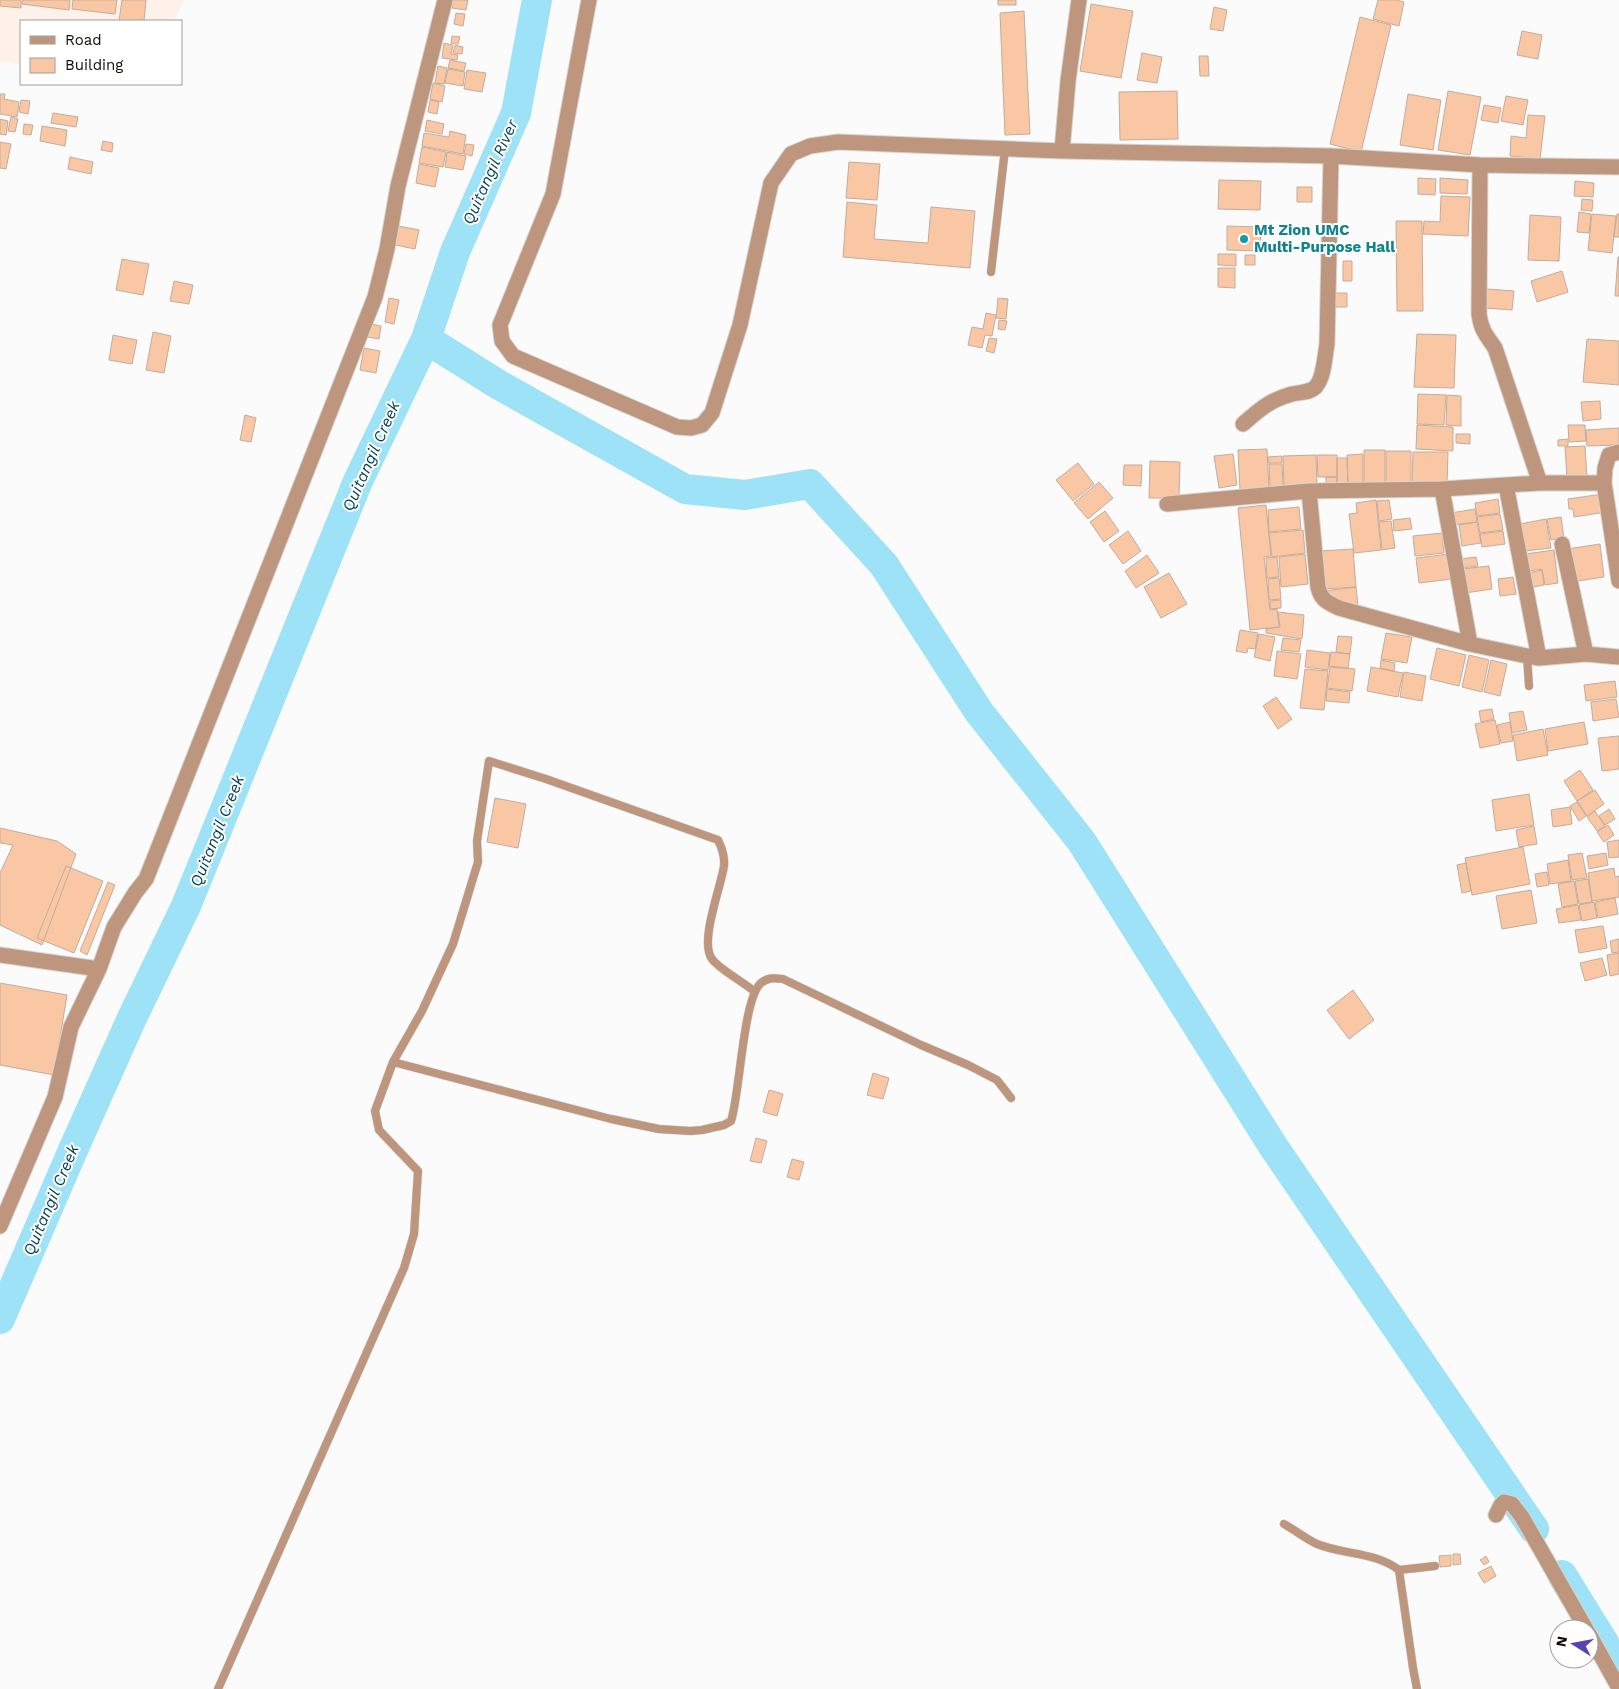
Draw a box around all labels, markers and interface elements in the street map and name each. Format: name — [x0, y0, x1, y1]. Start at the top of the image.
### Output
legend — [20, 20, 182, 85]
text: Road — [65, 31, 102, 49]
text: Building — [65, 56, 123, 74]
water label: Quitangil River — [458, 116, 522, 227]
place label: Mt Zion UMC Multi-Purpose Hall — [1254, 221, 1395, 256]
marker: Mt Zion UMC Multi-Purpose Hall — [1238, 233, 1250, 245]
water label: Quitangil Creek — [338, 397, 404, 514]
water label: Quitangil Creek — [186, 771, 249, 890]
water label: Quitangil Creek — [19, 1140, 83, 1258]
north arrow — [1549, 1619, 1599, 1669]
text: N — [1552, 1635, 1570, 1648]

